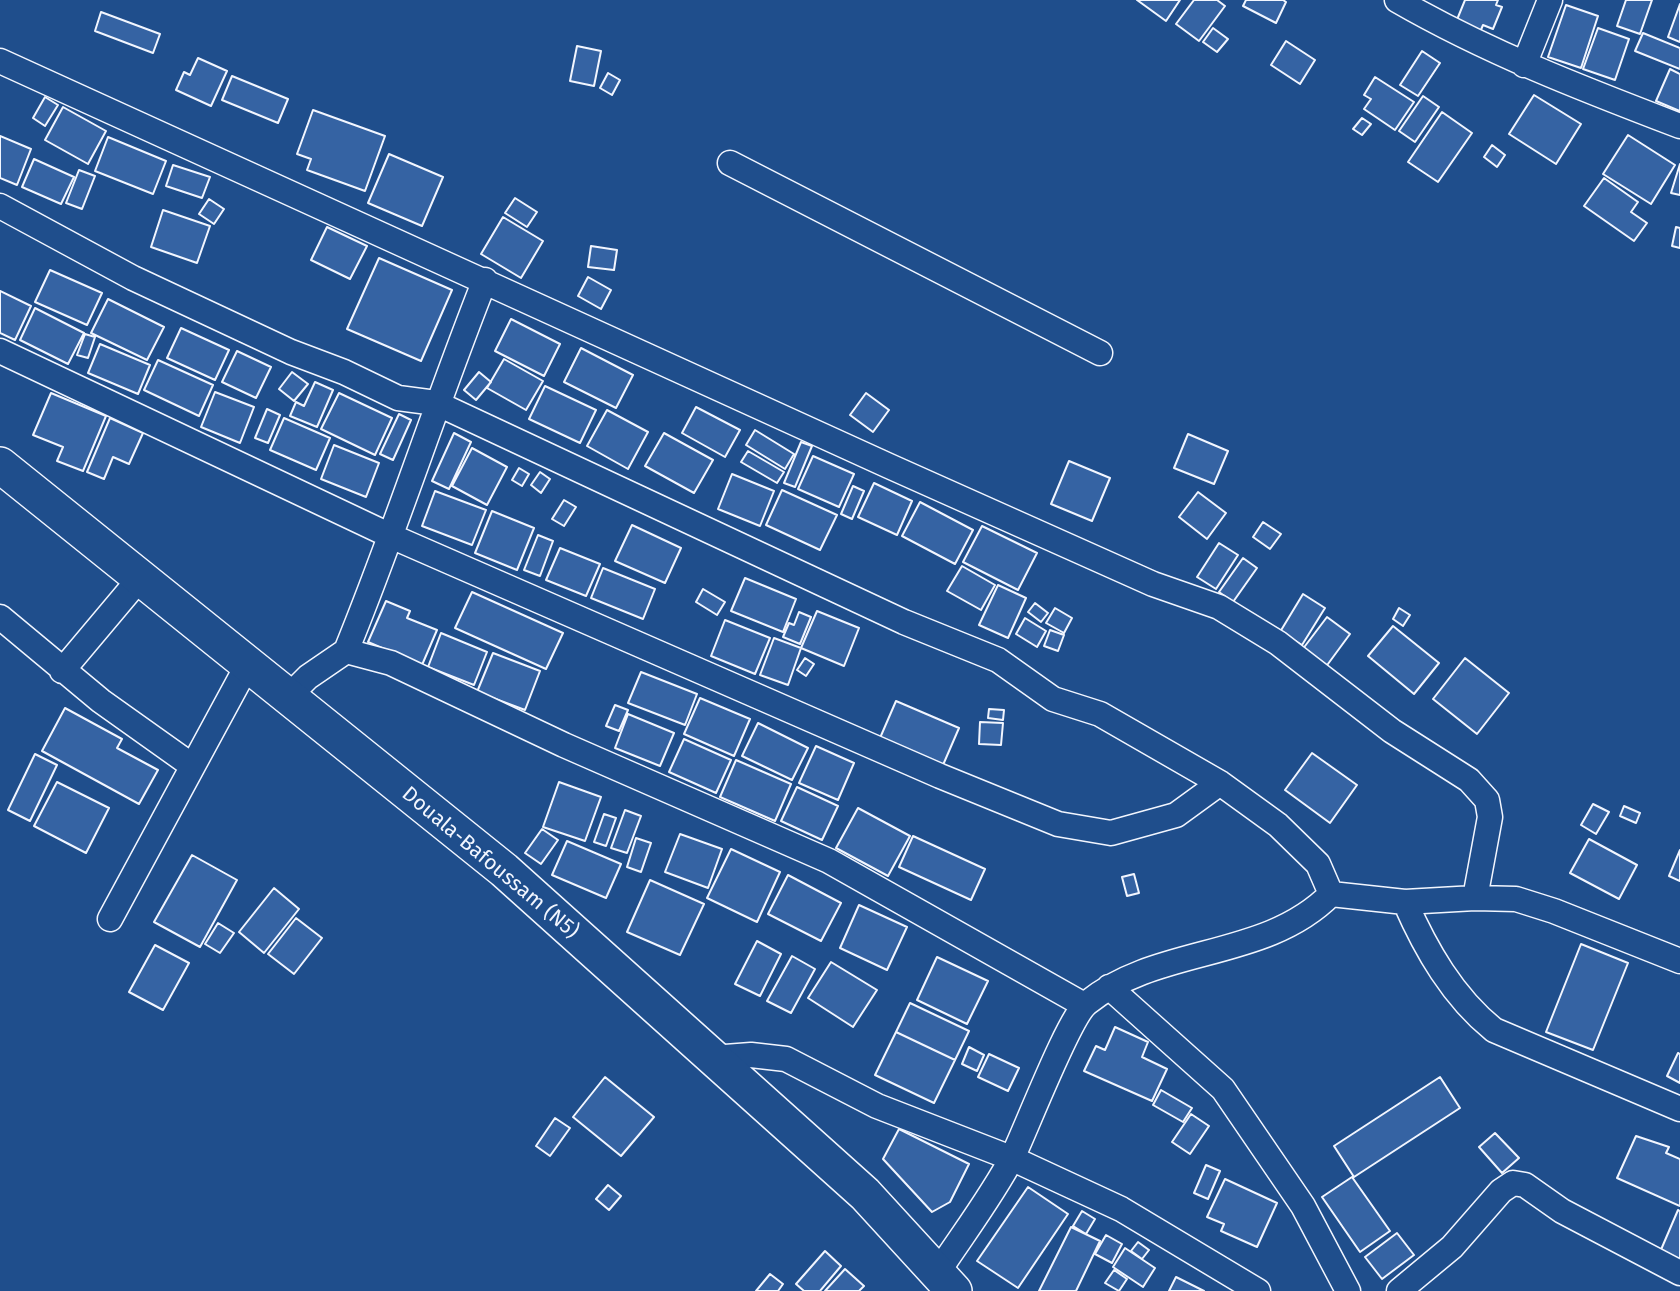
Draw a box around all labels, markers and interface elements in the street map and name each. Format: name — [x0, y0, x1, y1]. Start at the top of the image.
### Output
street label: Douala-Bafoussam (N5) — [396, 782, 584, 944]

